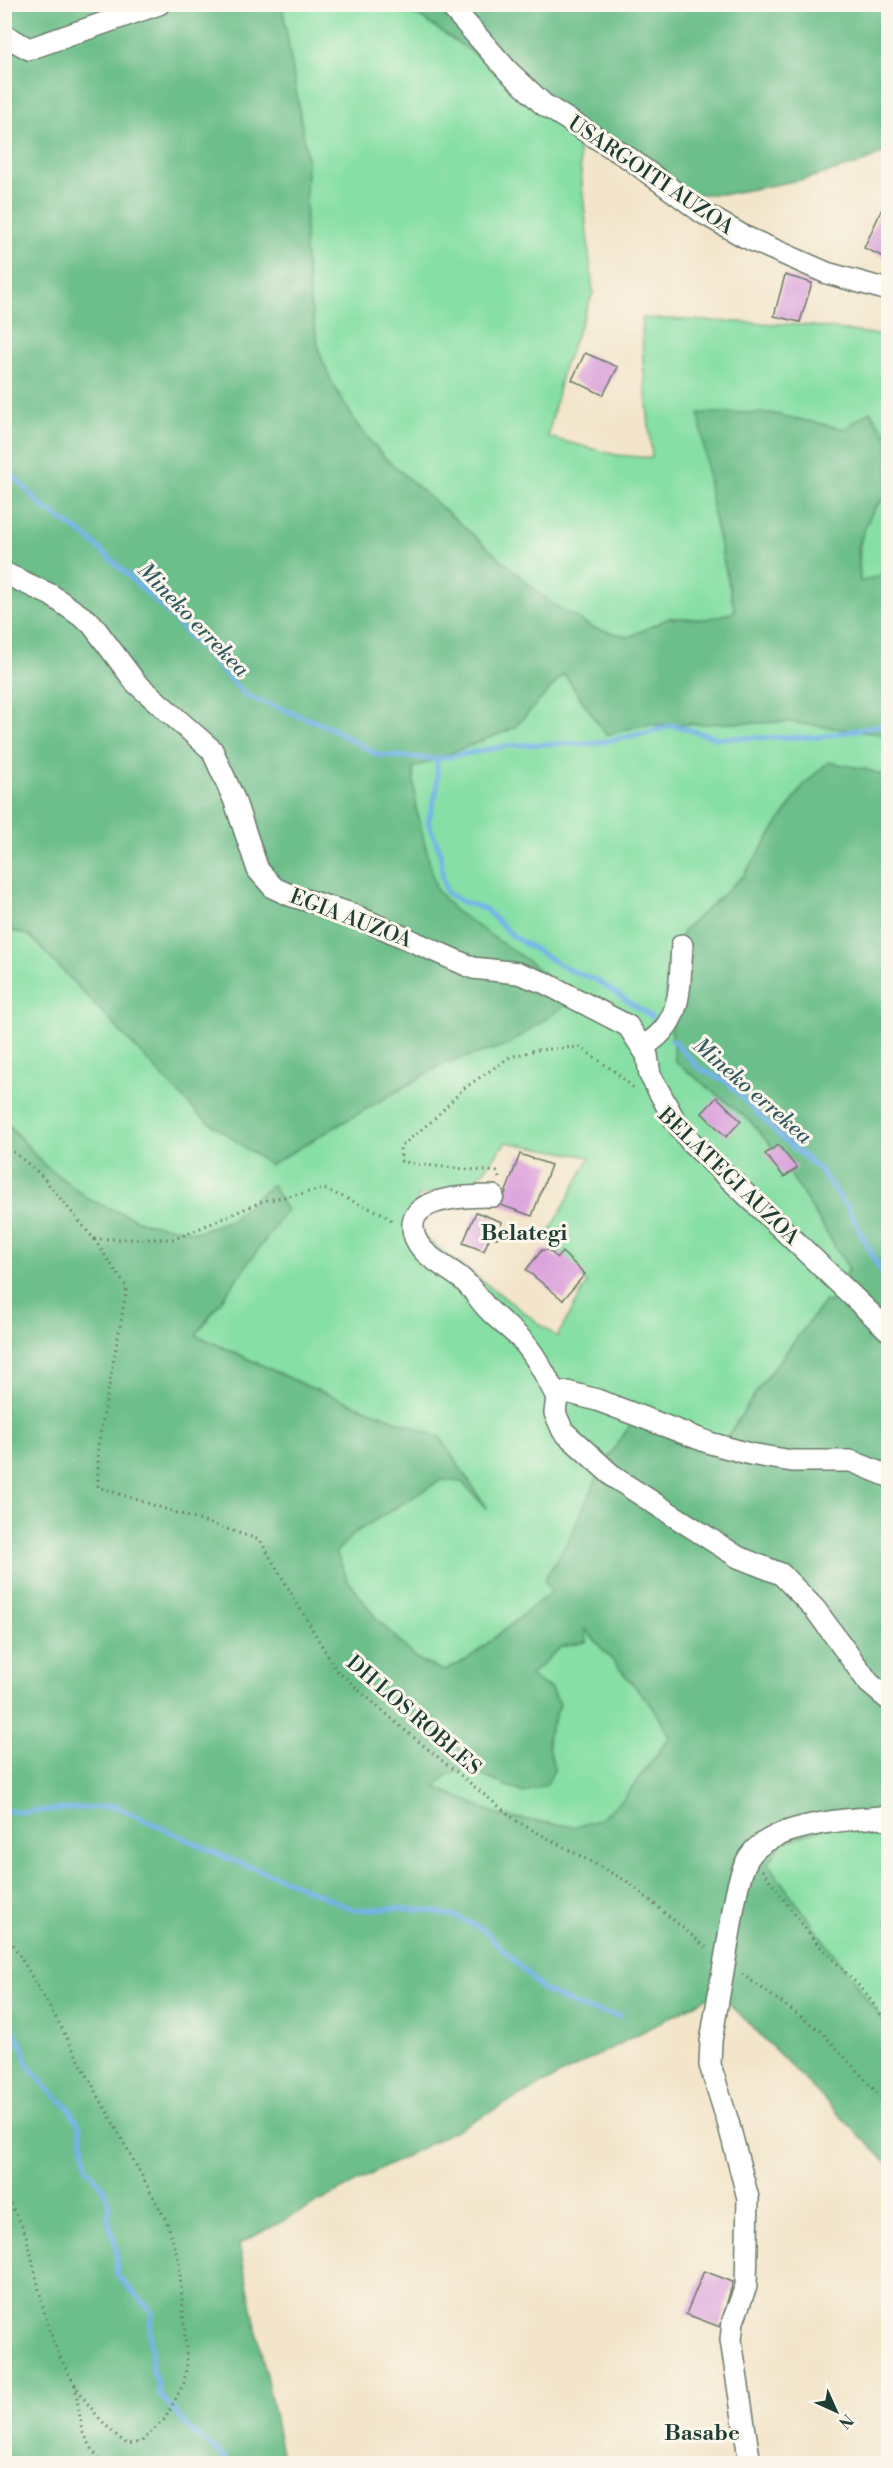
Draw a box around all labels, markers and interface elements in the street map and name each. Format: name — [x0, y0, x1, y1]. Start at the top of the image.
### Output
street label: USARGOITI AUZOA — [563, 111, 739, 241]
water label: Mineko errekea — [132, 557, 255, 684]
street label: EGIA AUZOA — [286, 884, 416, 954]
water label: Mineko errekea — [687, 1032, 818, 1151]
street label: BELATEGI AUZOA — [651, 1102, 805, 1251]
district label: Belategi — [481, 1220, 567, 1247]
street label: DH LOS ROBLES — [341, 1650, 486, 1781]
north arrow — [806, 2381, 866, 2441]
text: N — [834, 2409, 857, 2433]
district label: Basabe — [664, 2420, 740, 2447]

